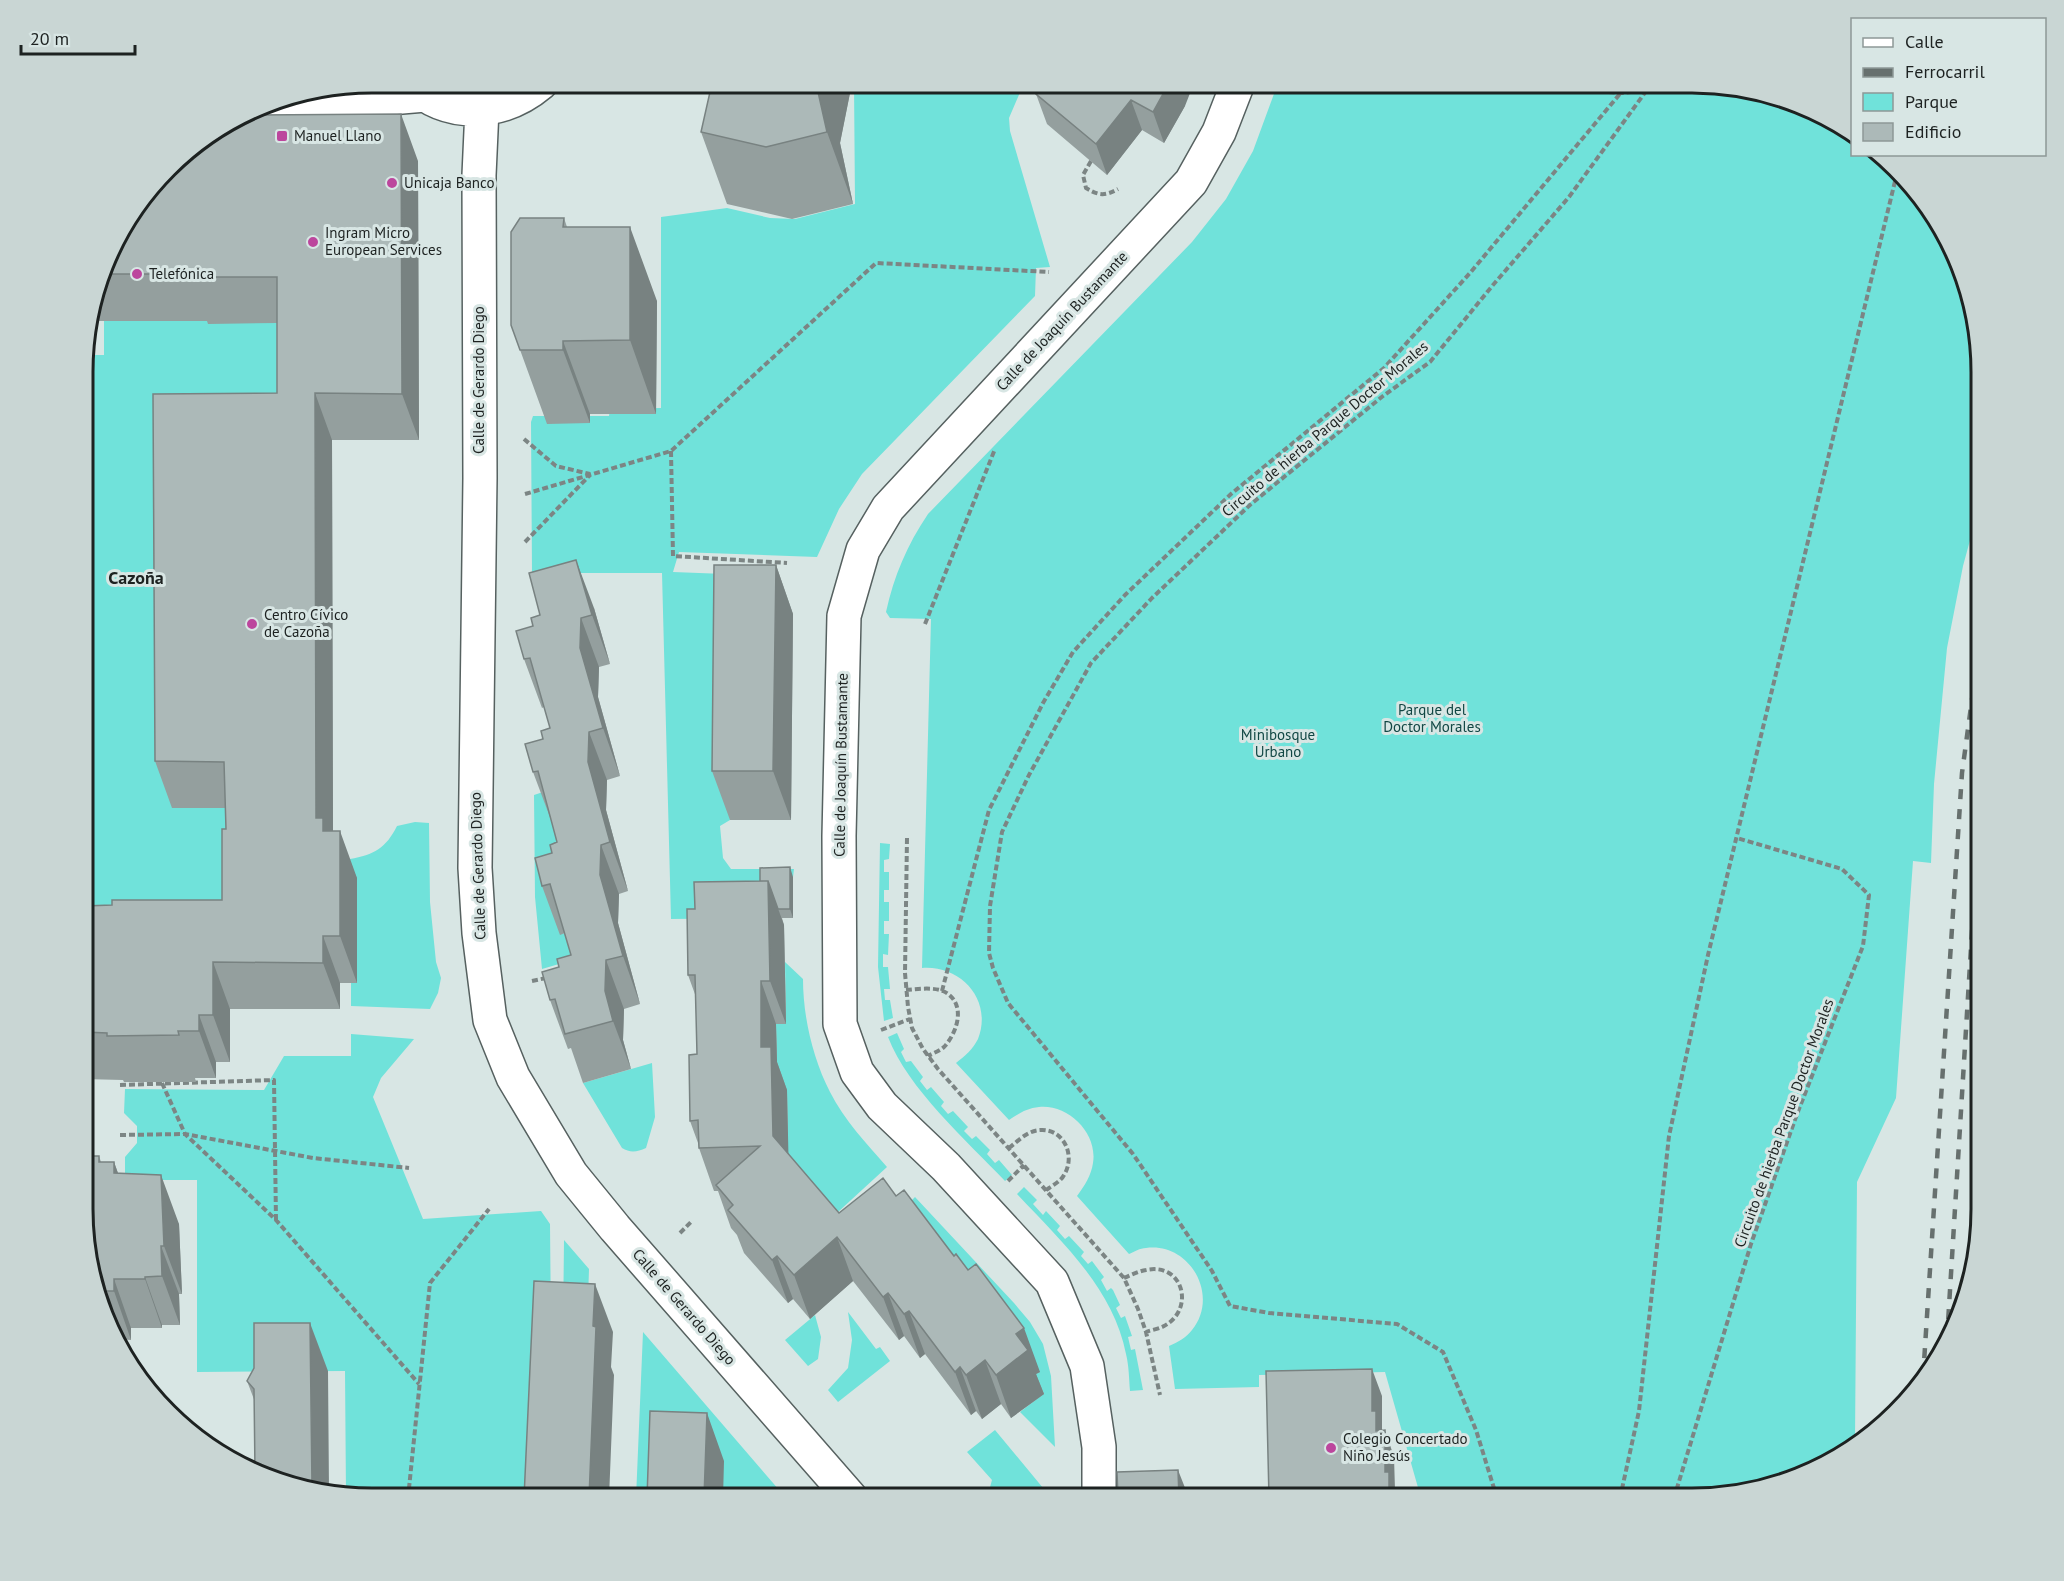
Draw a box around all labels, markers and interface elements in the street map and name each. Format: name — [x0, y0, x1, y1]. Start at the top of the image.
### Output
scale bar — [21, 18, 135, 56]
legend — [1851, 18, 2046, 156]
text: 20 m — [30, 27, 69, 50]
text: Calle — [1905, 30, 1944, 53]
text: Ferrocarril — [1905, 60, 1985, 83]
text: Parque — [1905, 90, 1958, 113]
text: Edificio — [1905, 120, 1961, 143]
place label: Manuel Llano — [294, 126, 381, 145]
marker: Manuel Llano — [275, 129, 289, 143]
place label: Unicaja Banco — [404, 173, 495, 192]
marker: Unicaja Banco — [385, 176, 399, 190]
place label: Ingram Micro European Services — [325, 223, 442, 259]
marker: Ingram Micro European Services — [306, 235, 320, 249]
street label: Calle de Joaquín Bustamante — [992, 247, 1131, 394]
place label: Telefónica — [149, 264, 214, 283]
marker: Telefónica — [130, 267, 144, 281]
street label: Calle de Gerardo Diego — [469, 306, 488, 454]
street label: Circuito de hierba Parque Doctor Morales — [1218, 337, 1432, 521]
district label: Cazoña — [108, 566, 164, 589]
place label: Centro Cívico de Cazoña — [264, 605, 348, 641]
marker: Centro Cívico de Cazoña — [245, 617, 259, 631]
street label: Calle de Joaquín Bustamante — [829, 673, 852, 857]
park label: Parque del Doctor Morales — [1383, 700, 1481, 736]
park label: Minibosque Urbano — [1241, 725, 1315, 761]
street label: Calle de Gerardo Diego — [465, 792, 490, 940]
street label: Circuito de hierba Parque Doctor Morales — [1730, 996, 1837, 1250]
street label: Calle de Gerardo Diego — [629, 1245, 740, 1369]
place label: Colegio Concertado Niño Jesús — [1343, 1429, 1468, 1465]
marker: Colegio Concertado Niño Jesús — [1324, 1441, 1338, 1455]

